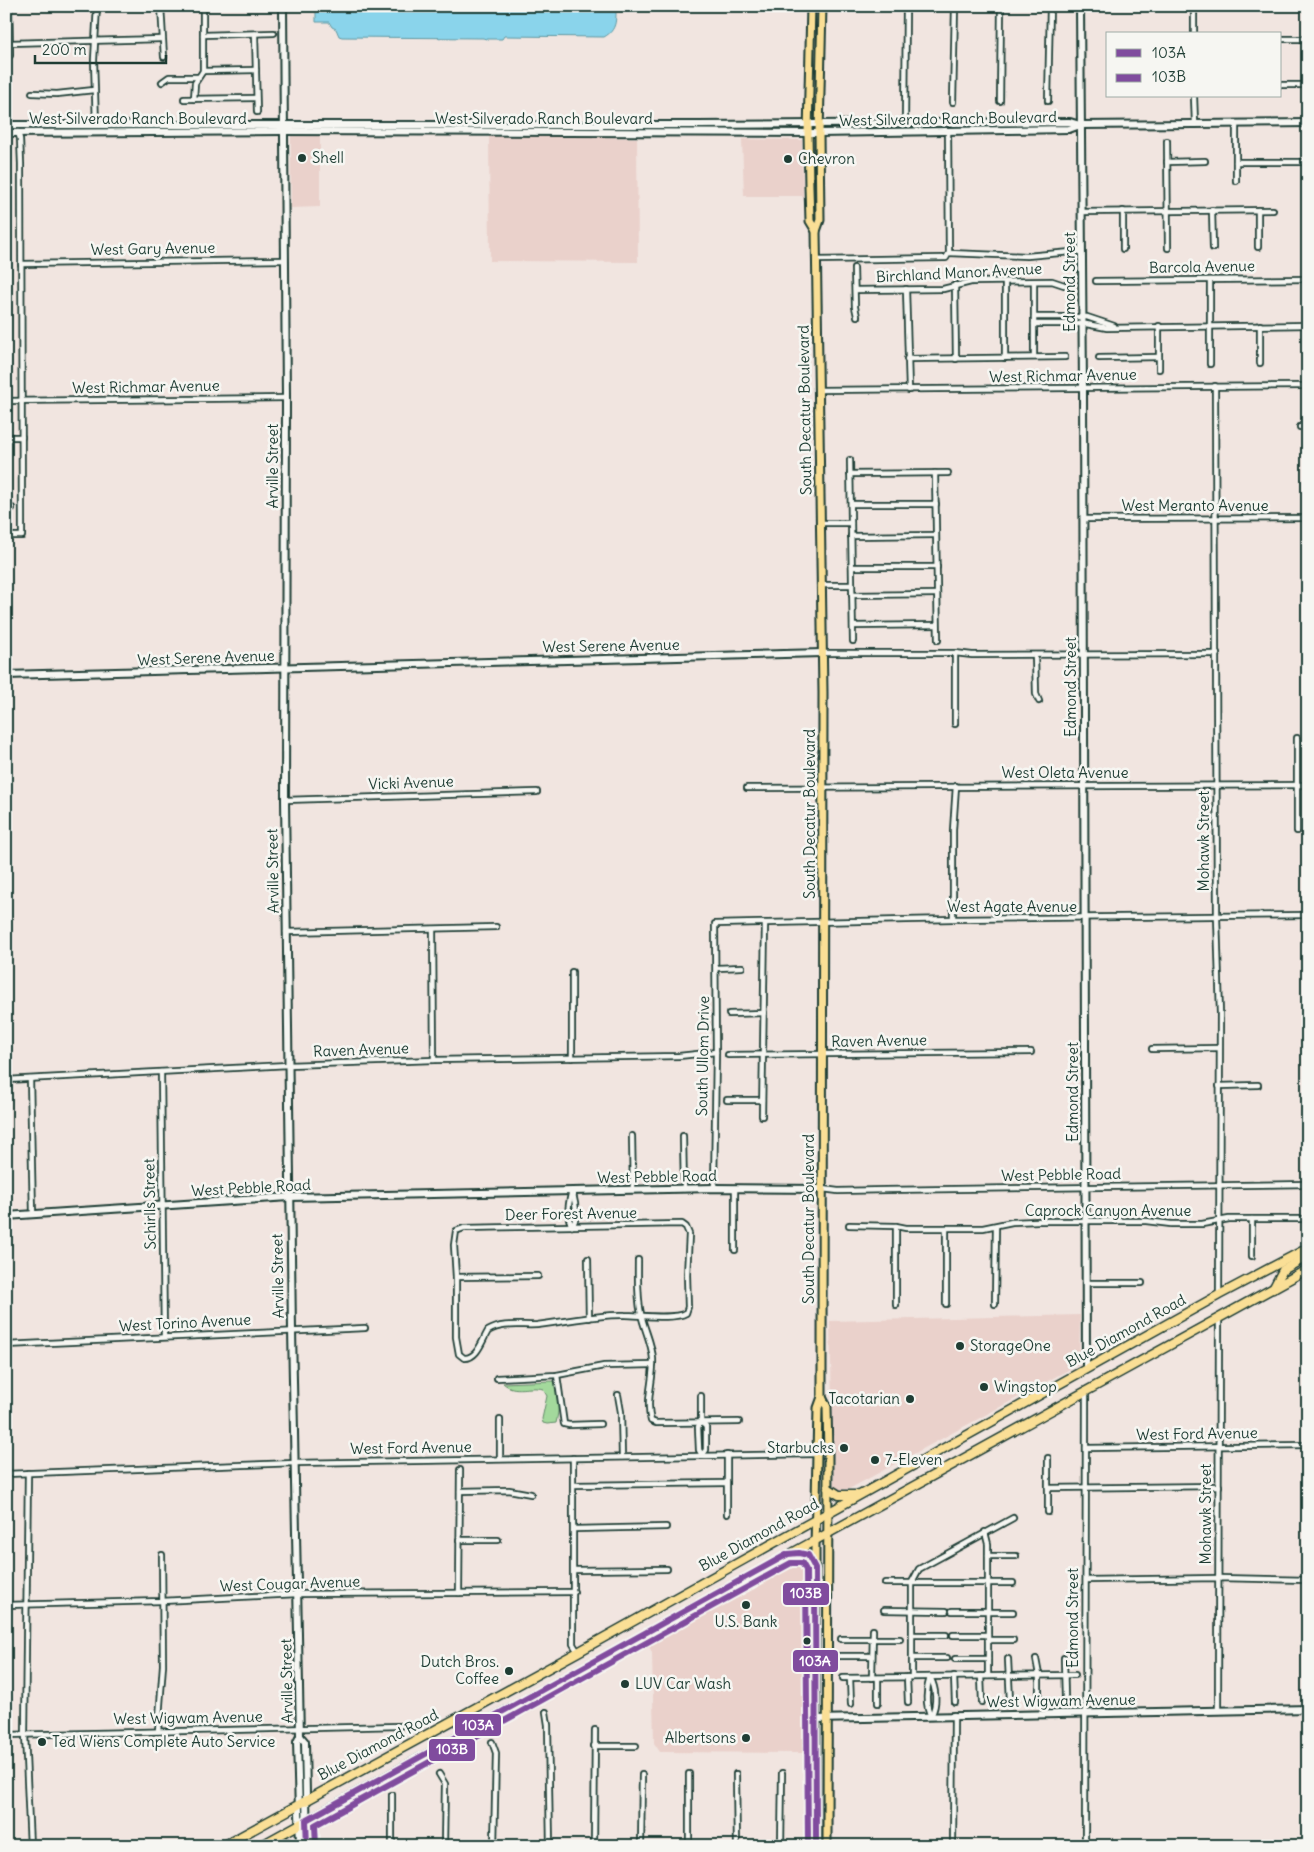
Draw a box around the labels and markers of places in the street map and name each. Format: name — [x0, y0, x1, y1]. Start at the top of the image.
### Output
place label: Shell — [312, 148, 344, 167]
place label: Chevron — [798, 149, 855, 168]
marker: Shell — [296, 152, 308, 164]
marker: Chevron — [782, 153, 794, 165]
place label: StorageOne — [970, 1336, 1051, 1355]
marker: StorageOne — [954, 1340, 966, 1352]
place label: Wingstop — [994, 1377, 1057, 1396]
marker: Wingstop — [978, 1381, 990, 1393]
place label: Tacotarian — [828, 1389, 900, 1408]
marker: Tacotarian — [904, 1393, 916, 1405]
place label: Starbucks — [767, 1438, 834, 1457]
marker: Starbucks — [838, 1442, 850, 1454]
place label: 7-Eleven — [885, 1450, 943, 1469]
marker: 7-Eleven — [869, 1454, 881, 1466]
marker: U.S. Bank — [740, 1599, 752, 1611]
place label: U.S. Bank — [715, 1612, 778, 1631]
unlabelled marker — [802, 1636, 812, 1646]
place label: Dutch Bros. Coffee — [421, 1652, 499, 1688]
marker: Dutch Bros. Coffee — [503, 1665, 515, 1677]
place label: LUV Car Wash — [635, 1674, 731, 1693]
marker: LUV Car Wash — [619, 1678, 631, 1690]
place label: Albertsons — [665, 1728, 736, 1747]
place label: Ted Wiens Complete Auto Service — [52, 1732, 275, 1751]
marker: Albertsons — [740, 1732, 752, 1744]
marker: Ted Wiens Complete Auto Service — [36, 1736, 48, 1748]

